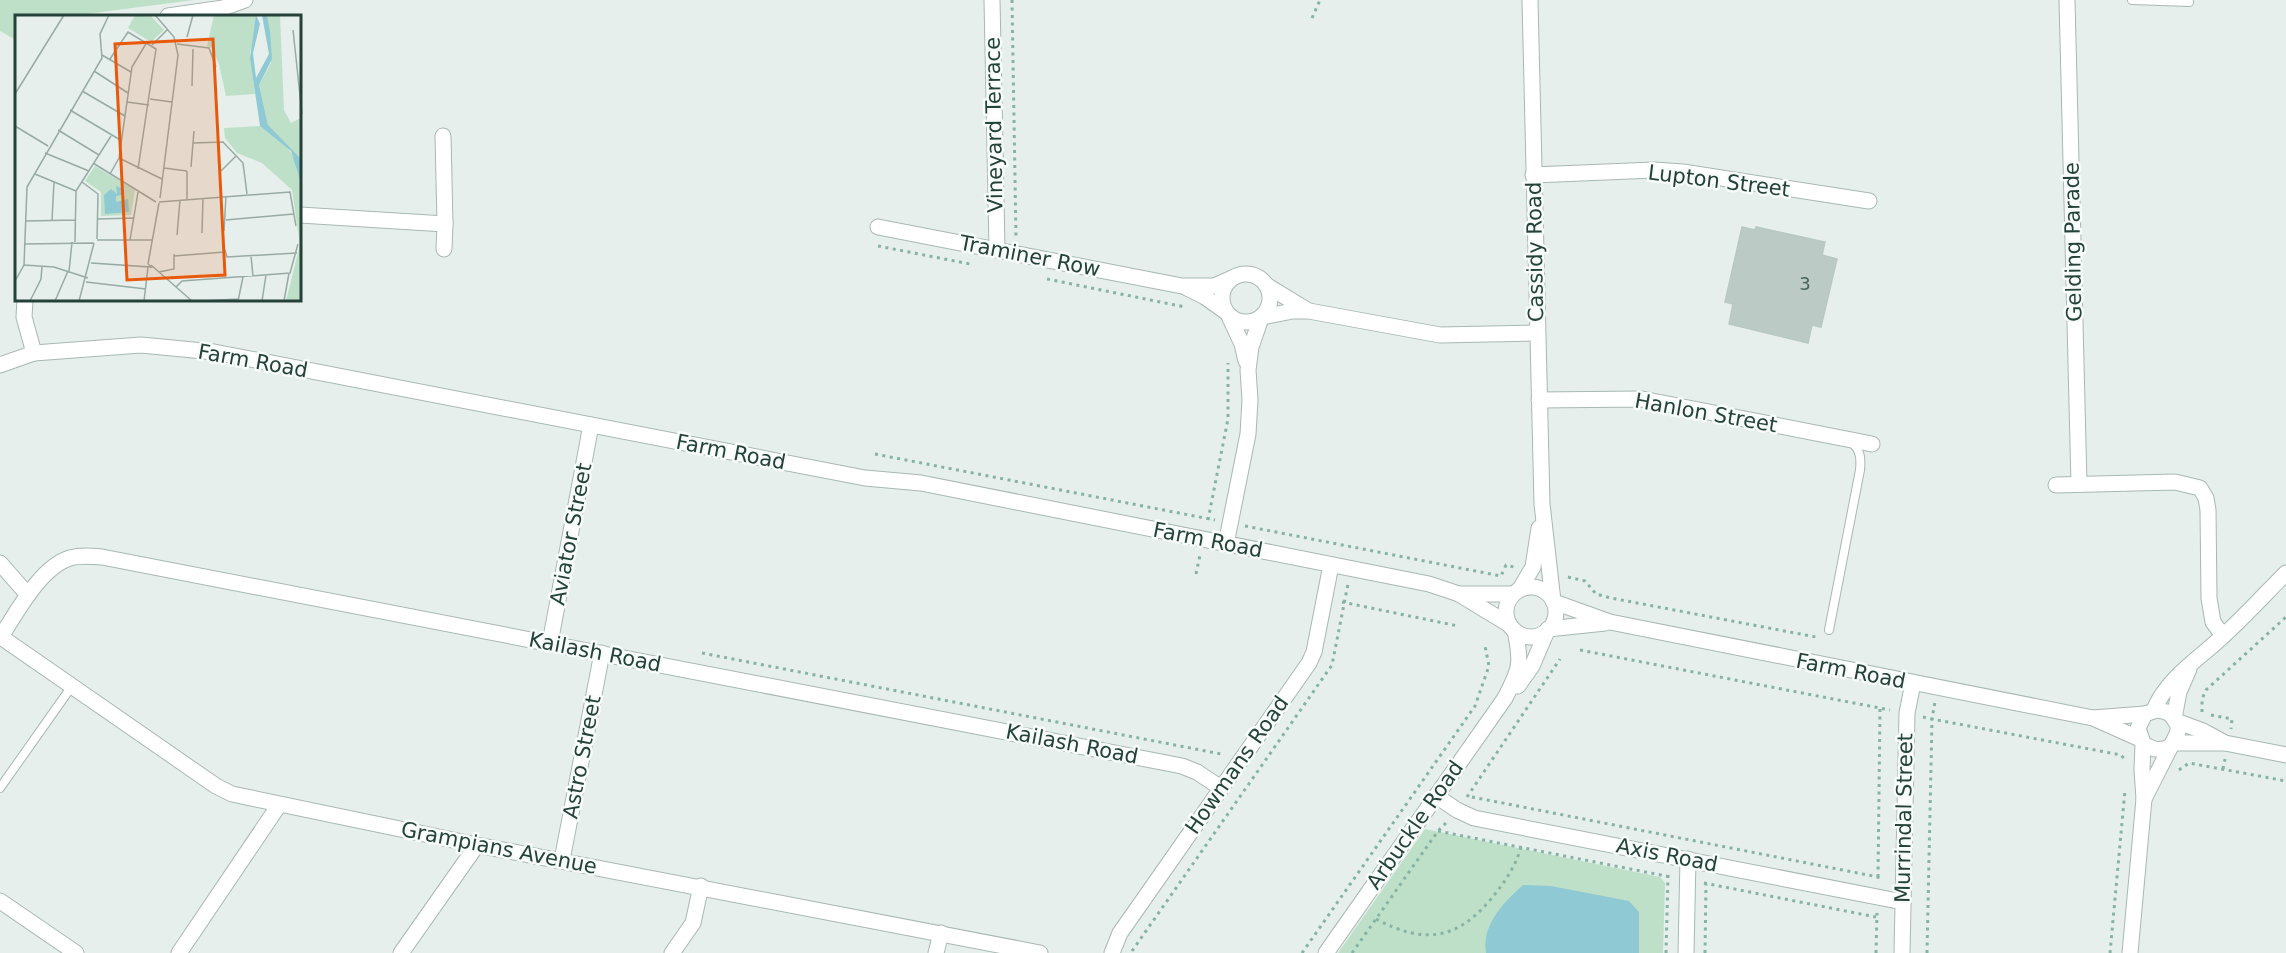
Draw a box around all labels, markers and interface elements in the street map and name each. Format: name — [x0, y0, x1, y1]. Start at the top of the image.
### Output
inset map — [15, 15, 302, 302]
street label: Vineyard Terrace — [980, 37, 1008, 213]
street label: Lupton Street — [1647, 160, 1791, 202]
street label: Gelding Parade — [2060, 162, 2086, 322]
street label: Cassidy Road — [1522, 182, 1548, 322]
street label: Traminer Row — [957, 230, 1102, 281]
house number: 3 — [1799, 273, 1811, 294]
street label: Farm Road — [196, 340, 310, 382]
street label: Hanlon Street — [1633, 389, 1779, 437]
street label: Farm Road — [674, 430, 788, 474]
street label: Aviator Street — [545, 461, 597, 607]
street label: Farm Road — [1151, 518, 1265, 562]
street label: Kailash Road — [527, 627, 663, 677]
street label: Farm Road — [1794, 649, 1908, 693]
street label: Howmans Road — [1180, 691, 1294, 839]
street label: Astro Street — [558, 693, 606, 821]
street label: Kailash Road — [1004, 719, 1140, 769]
street label: Murrindal Street — [1891, 733, 1917, 903]
street label: Arbuckle Road — [1362, 756, 1468, 894]
street label: Grampians Avenue — [399, 817, 599, 879]
street label: Axis Road — [1614, 833, 1720, 877]

